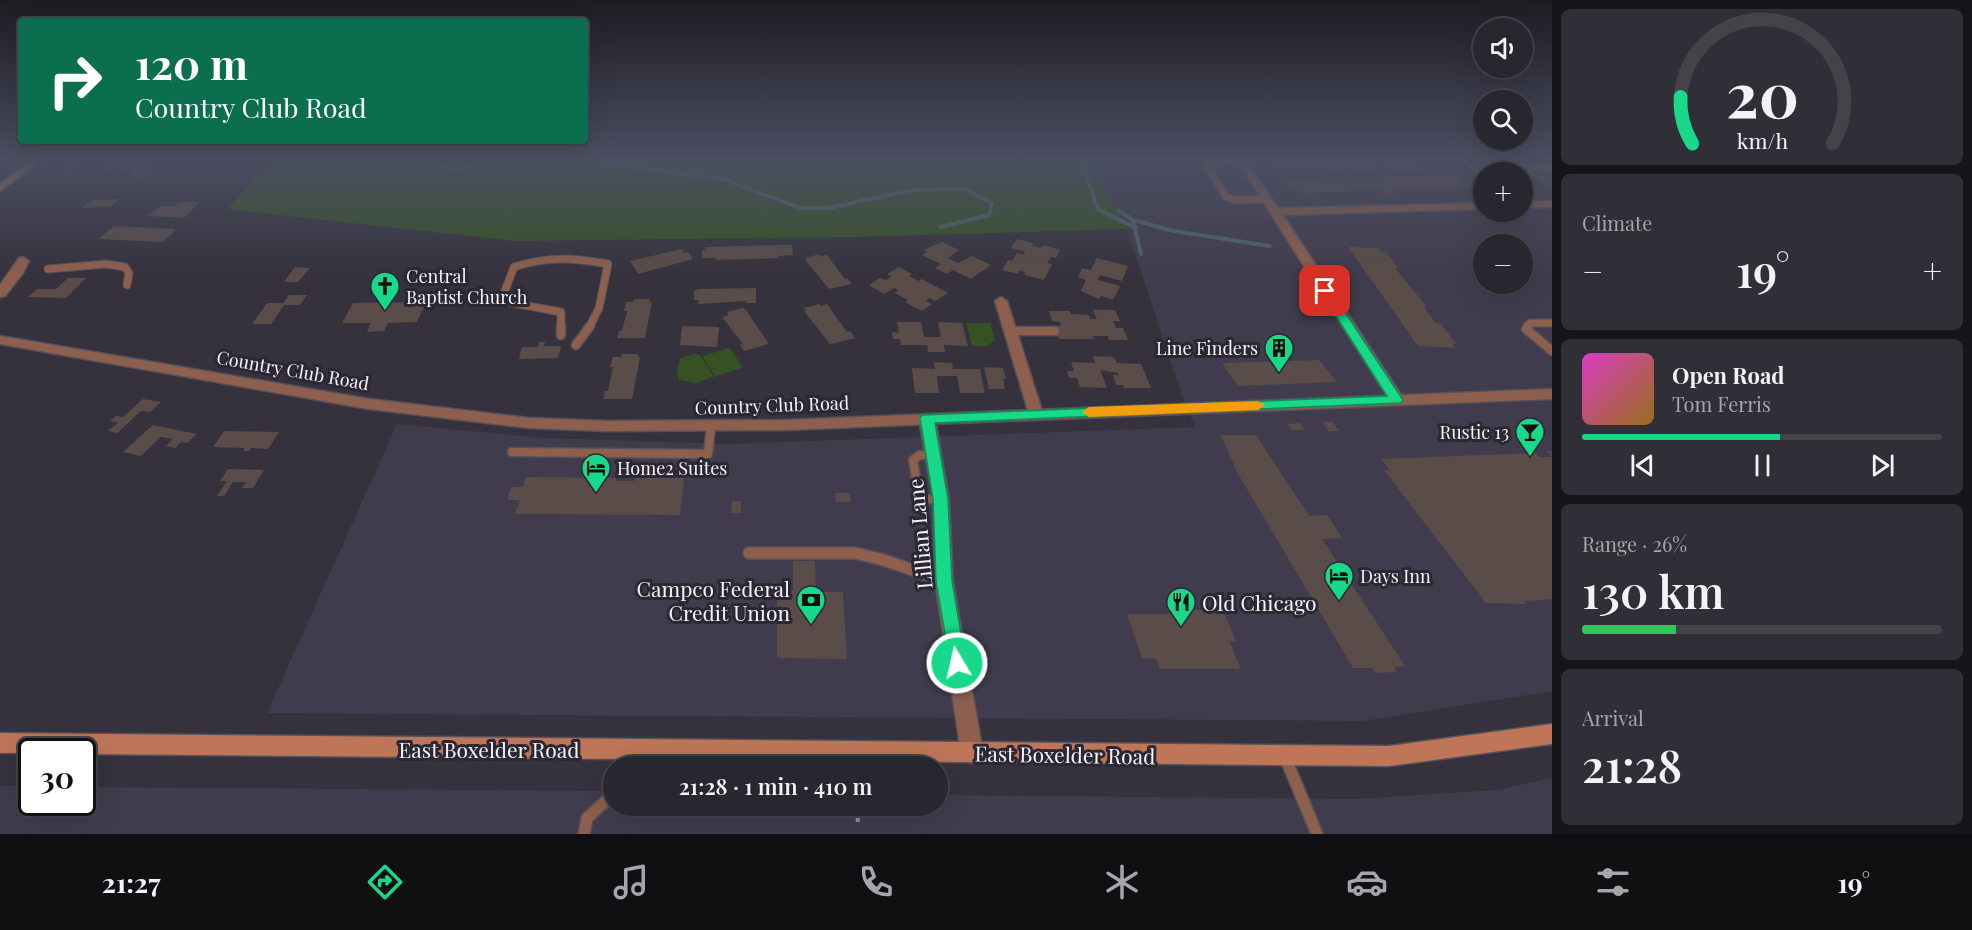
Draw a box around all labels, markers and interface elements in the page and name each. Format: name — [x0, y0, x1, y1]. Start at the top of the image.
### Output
map controls — [1473, 18, 1533, 294]
button: sound — [1473, 18, 1533, 78]
text: 120 m — [135, 35, 248, 91]
icon: right — [36, 42, 114, 120]
text: 20 — [1726, 50, 1798, 134]
text: Country Club Road — [135, 89, 367, 125]
button: search — [1473, 90, 1533, 150]
text: km/h — [1736, 126, 1788, 154]
button: + — [1473, 162, 1533, 222]
text: Climate — [1582, 209, 1652, 236]
button: − — [1473, 234, 1533, 294]
text: 19° — [1736, 239, 1790, 299]
text: − — [1582, 248, 1603, 292]
text: + — [1923, 248, 1942, 292]
place label: Central Baptist Church — [406, 264, 528, 309]
pin — [1299, 265, 1350, 316]
church icon: Central Baptist Church — [369, 270, 401, 312]
icon: arrive — [1308, 274, 1341, 307]
building icon: Line Finders — [1263, 332, 1295, 374]
place label: Line Finders — [1156, 336, 1258, 360]
street label: Country Club Road — [215, 345, 372, 395]
text: Open Road — [1672, 360, 1784, 390]
street label: Country Club Road — [694, 390, 850, 420]
text: Tom Ferris — [1672, 390, 1771, 417]
bar icon: Rustic 13 — [1514, 416, 1546, 458]
place label: Rustic 13 — [1439, 420, 1509, 444]
icon: previous — [1626, 449, 1659, 482]
icon: pause — [1746, 449, 1779, 482]
icon: next — [1866, 449, 1899, 482]
hotel icon: Home2 Suites — [580, 452, 612, 494]
place label: Home2 Suites — [617, 456, 727, 480]
street label: Lillian Lane — [900, 478, 938, 590]
text: Range · 26% — [1582, 530, 1687, 557]
hotel icon: Days Inn — [1323, 560, 1355, 602]
text: 130 km — [1582, 560, 1725, 620]
place label: Days Inn — [1360, 564, 1431, 588]
place label: Campco Federal Credit Union — [637, 574, 790, 626]
bank icon: Campco Federal Credit Union — [795, 584, 827, 626]
restaurant icon: Old Chicago — [1165, 586, 1197, 628]
place label: Old Chicago — [1202, 588, 1317, 616]
position arrow — [925, 631, 989, 695]
text: Arrival — [1582, 704, 1644, 731]
text: 21:28 — [1582, 734, 1682, 794]
street label: East Boxelder Road — [399, 735, 579, 763]
speed limit sign: 30 — [18, 738, 96, 816]
street label: East Boxelder Road — [974, 738, 1156, 770]
text: 21:28 · 1 min · 410 m — [679, 771, 872, 801]
icon: directions — [364, 861, 406, 903]
icon: music — [610, 861, 652, 903]
icon: phone — [855, 861, 897, 903]
icon: climate — [1101, 861, 1143, 903]
icon: car — [1346, 861, 1388, 903]
icon: filters — [1592, 861, 1634, 903]
text: 21:27 — [102, 864, 160, 900]
text: 19° — [1838, 864, 1870, 900]

